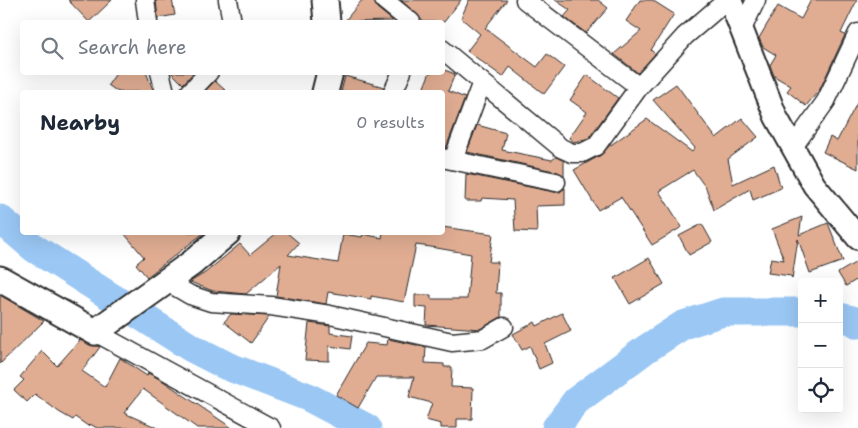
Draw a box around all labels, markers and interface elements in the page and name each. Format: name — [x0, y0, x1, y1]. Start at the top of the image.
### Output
search box — [20, 20, 445, 75]
icon: search — [38, 34, 66, 62]
text: Search here — [78, 35, 187, 60]
text: Nearby — [40, 109, 120, 137]
text: 0 results — [356, 112, 425, 133]
map controls — [798, 278, 843, 413]
button: + — [798, 278, 843, 323]
button: − — [798, 323, 843, 368]
button: locate — [798, 368, 843, 413]

